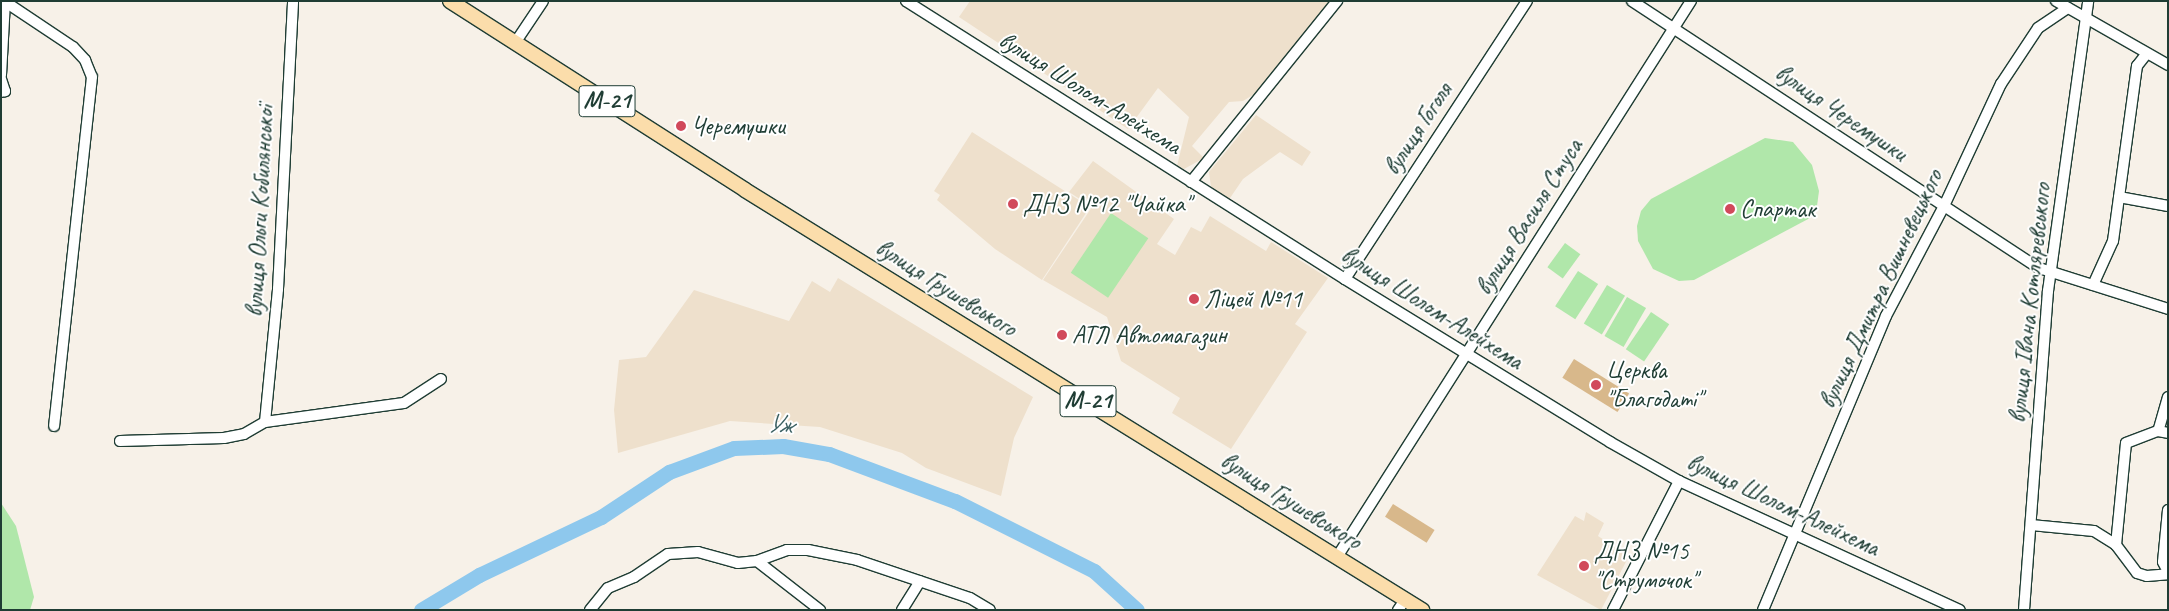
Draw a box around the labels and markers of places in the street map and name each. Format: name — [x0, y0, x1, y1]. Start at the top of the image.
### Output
place label: Черемушки — [691, 111, 785, 141]
marker: Черемушки — [675, 120, 687, 132]
place label: ДНЗ №12 "Чайка" — [1023, 189, 1190, 219]
place label: Спартак — [1740, 194, 1815, 224]
marker: ДНЗ №12 "Чайка" — [1007, 198, 1019, 210]
marker: Спартак — [1724, 203, 1736, 215]
place label: Ліцей №11 — [1204, 284, 1302, 314]
marker: Ліцей №11 — [1188, 293, 1200, 305]
place label: АТЛ Автомагазин — [1072, 320, 1227, 350]
marker: АТЛ Автомагазин — [1056, 329, 1068, 341]
place label: Церква "Благодаті" — [1606, 356, 1702, 415]
marker: Церква "Благодаті" — [1590, 379, 1602, 391]
place label: ДНЗ №15 "Струмочок" — [1594, 537, 1697, 596]
marker: ДНЗ №15 "Струмочок" — [1578, 560, 1590, 572]

